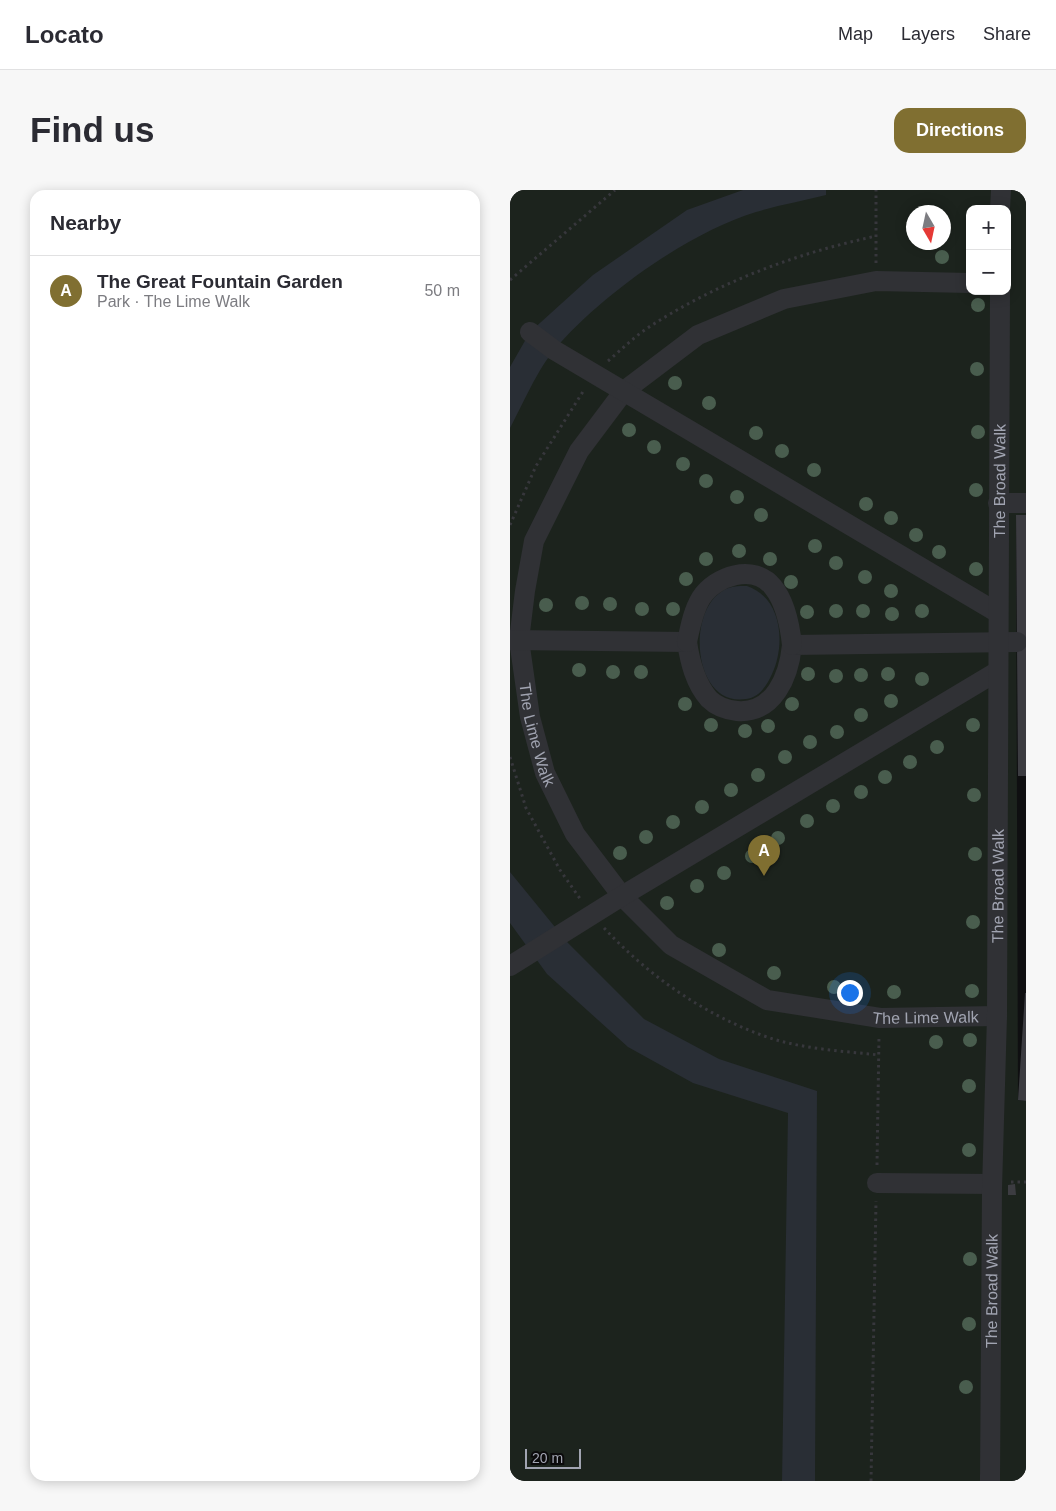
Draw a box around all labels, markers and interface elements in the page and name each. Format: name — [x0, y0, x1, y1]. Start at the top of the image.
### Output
text: Locato — [25, 21, 104, 48]
text: Map — [838, 24, 873, 44]
text: Layers — [901, 24, 955, 44]
text: Share — [983, 24, 1031, 44]
button: Directions — [894, 108, 1026, 153]
text: Find us — [30, 110, 154, 149]
north arrow — [906, 205, 951, 250]
map controls — [966, 205, 1011, 295]
button: + — [966, 205, 1011, 250]
text: Nearby — [50, 211, 121, 234]
button: − — [966, 250, 1011, 295]
text: The Great Fountain Garden — [97, 271, 343, 292]
text: A — [60, 282, 72, 299]
text: 50 m — [424, 282, 460, 299]
text: Park · The Lime Walk — [97, 293, 250, 310]
street label: The Broad Walk — [991, 423, 1008, 538]
street label: The Lime Walk — [516, 682, 559, 790]
street label: The Broad Walk — [989, 828, 1007, 943]
pin: A — [748, 835, 780, 876]
your location — [837, 980, 863, 1006]
street label: The Lime Walk — [871, 1008, 980, 1027]
street label: The Broad Walk — [983, 1233, 1001, 1348]
scale bar — [525, 1446, 581, 1469]
text: 20 m — [532, 1450, 563, 1466]

